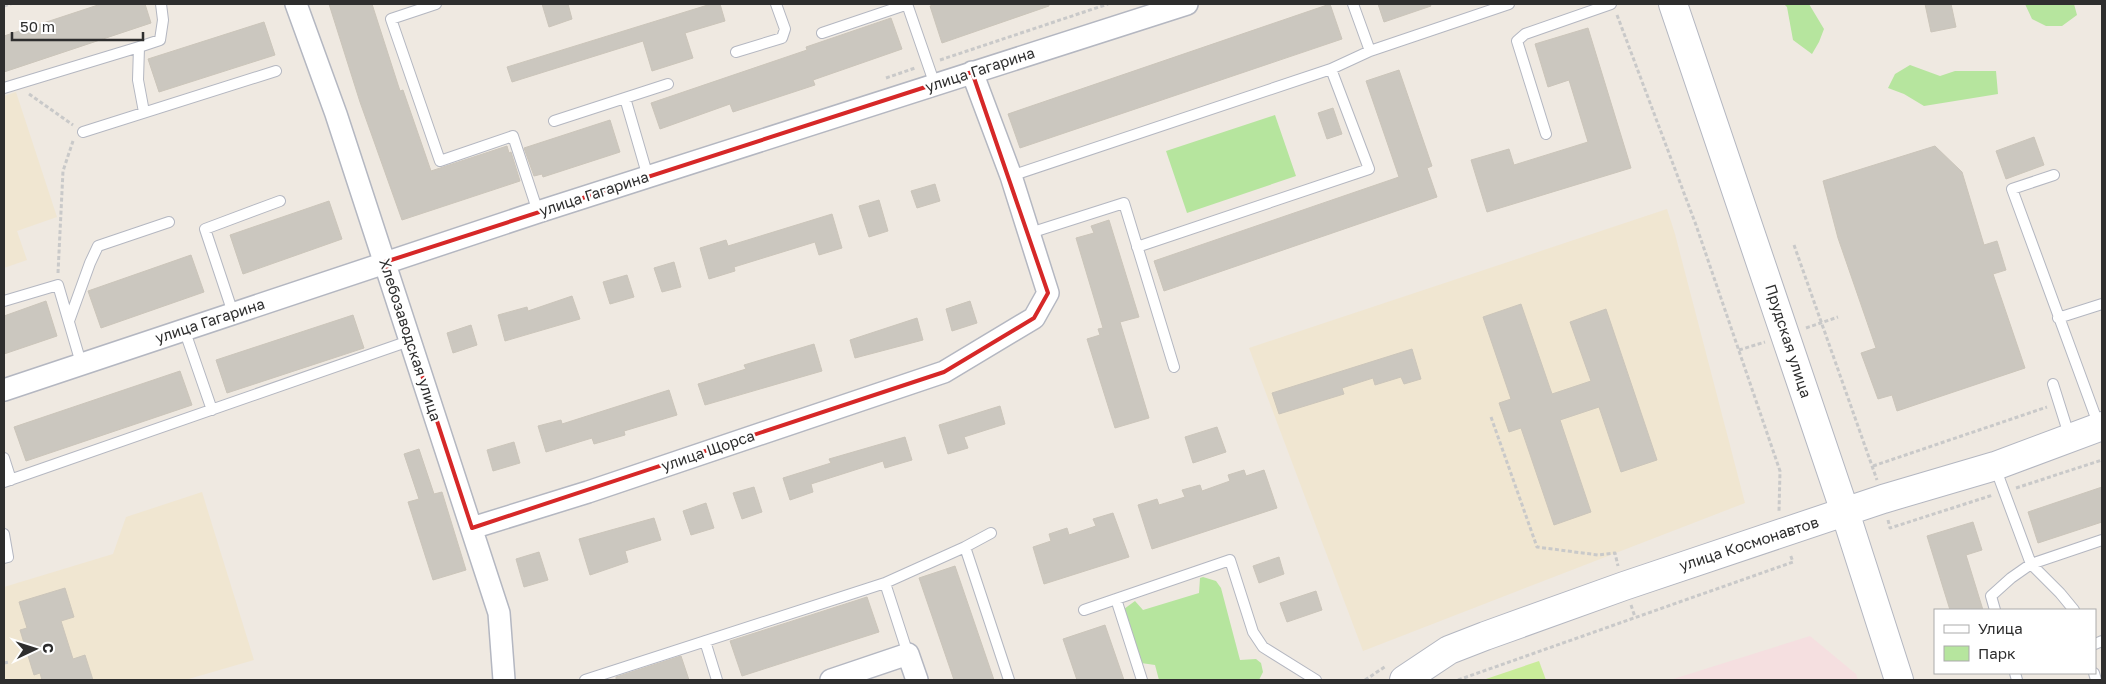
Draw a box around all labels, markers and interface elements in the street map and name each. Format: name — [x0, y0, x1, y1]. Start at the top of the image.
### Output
scale bar — [12, 10, 144, 42]
text: 50 m — [20, 17, 55, 35]
street label: улица Гагарина — [923, 43, 1037, 95]
street label: улица Гагарина — [537, 167, 651, 219]
street label: Хлебозаводская улица — [376, 256, 446, 423]
street label: Прудская улица — [1762, 282, 1816, 400]
street label: улица Гагарина — [153, 294, 267, 346]
street label: улица Щорса — [659, 426, 757, 474]
street label: улица Космонавтов — [1677, 512, 1821, 574]
legend — [1934, 609, 2096, 674]
text: Улица — [1978, 619, 2023, 637]
north arrow — [10, 624, 60, 674]
text: С — [40, 643, 57, 654]
text: Парк — [1978, 644, 2016, 662]

